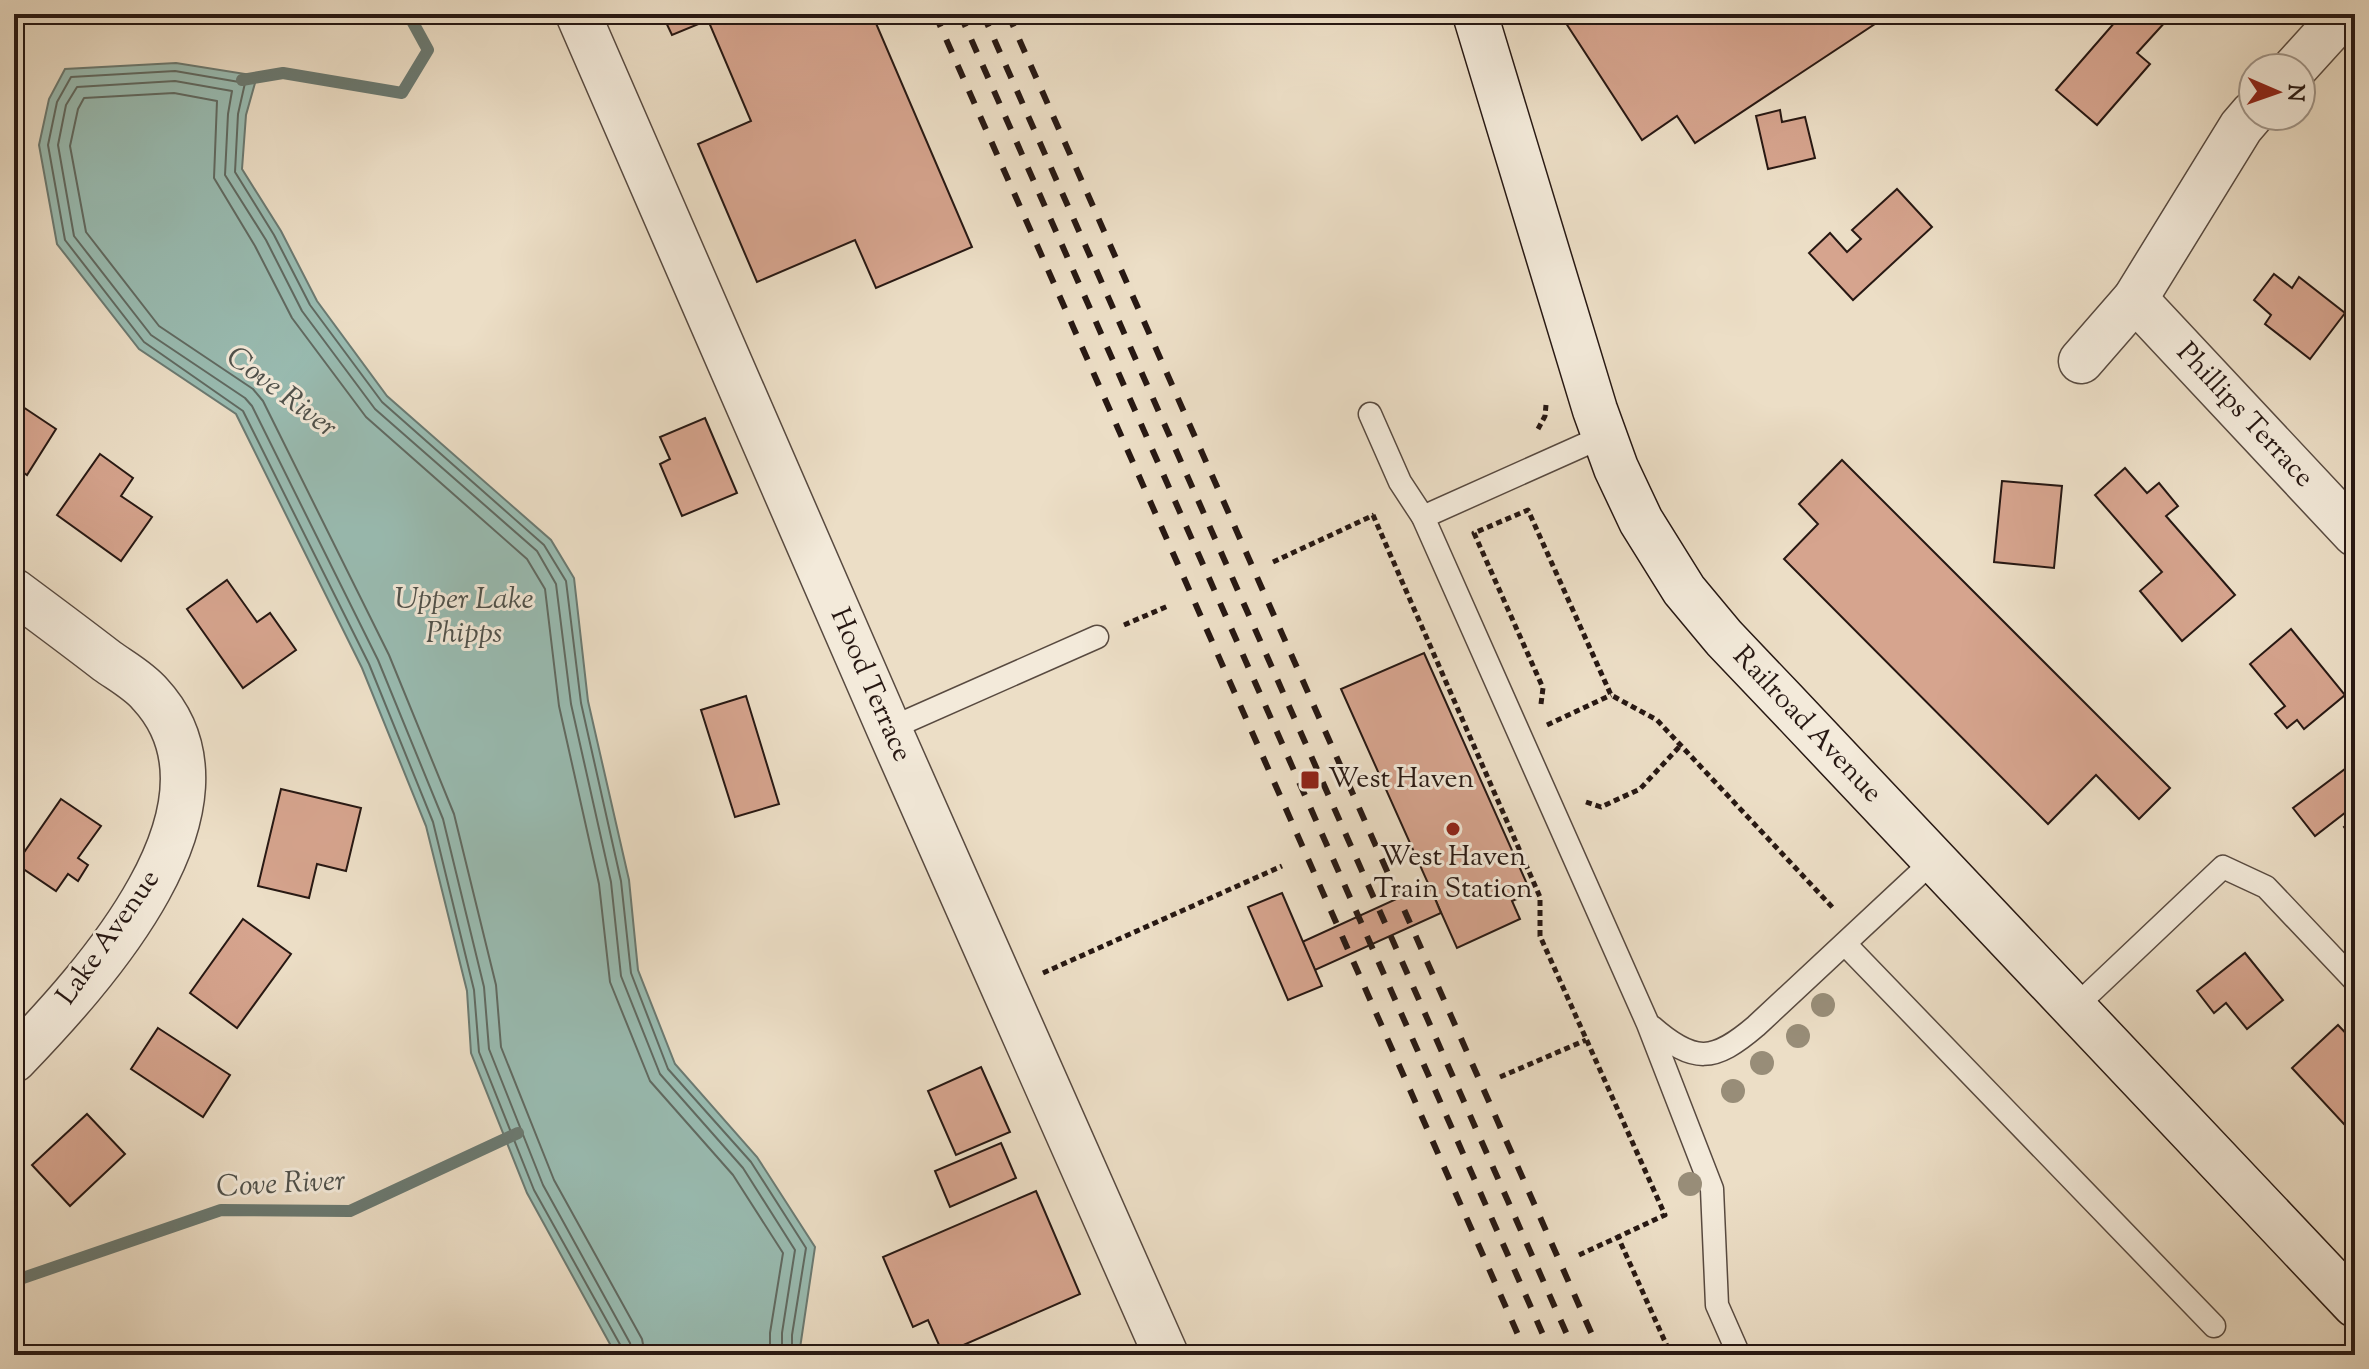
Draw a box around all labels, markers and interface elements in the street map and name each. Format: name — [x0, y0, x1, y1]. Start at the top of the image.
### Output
north arrow — [2237, 52, 2317, 132]
text: N — [2278, 83, 2310, 102]
street label: Phillips Terrace — [2166, 334, 2322, 497]
water label: Cove River — [216, 337, 346, 449]
water label: Upper Lake Phipps — [395, 579, 534, 656]
street label: Hood Terrace — [819, 602, 921, 769]
street label: Railroad Avenue — [1723, 638, 1891, 812]
place label: West Haven — [1328, 760, 1474, 800]
marker: West Haven — [1299, 769, 1321, 791]
marker: West Haven Train Station — [1444, 820, 1462, 838]
place label: West Haven Train Station — [1373, 838, 1533, 910]
street label: Lake Avenue — [48, 862, 170, 1014]
water label: Cove River — [215, 1160, 347, 1210]

